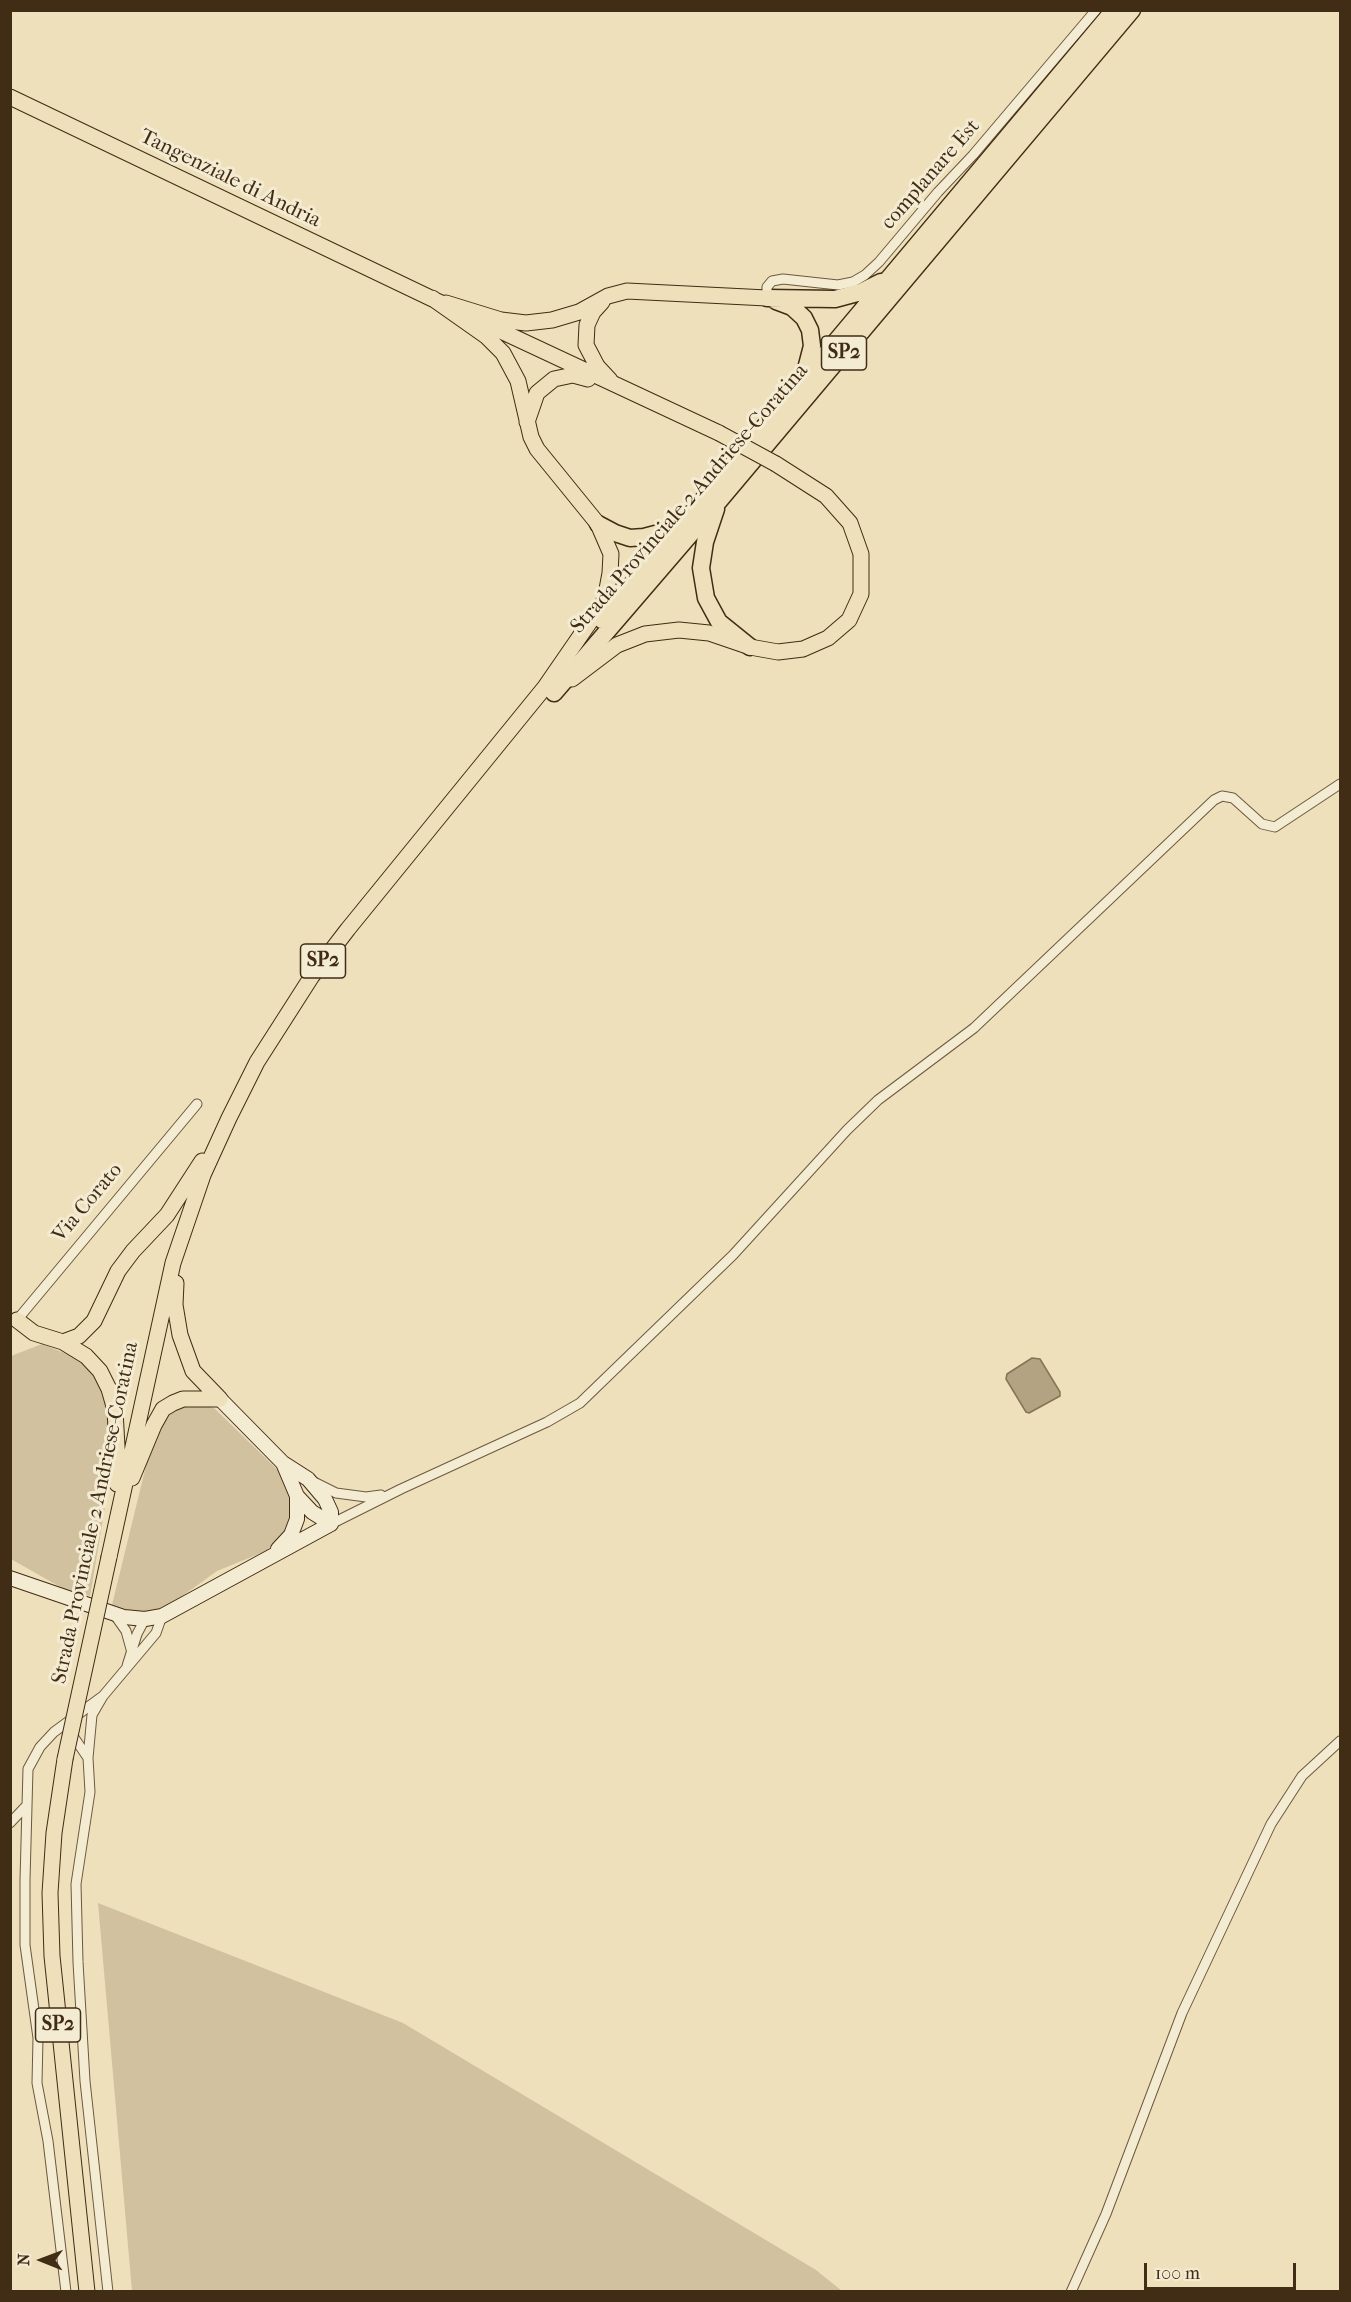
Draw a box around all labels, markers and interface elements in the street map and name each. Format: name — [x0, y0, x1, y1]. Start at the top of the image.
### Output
street label: complanare Est — [876, 115, 986, 235]
street label: Tangenziale di Andria — [136, 124, 324, 234]
road number: SP2 — [822, 336, 866, 370]
street label: Strada Provinciale 2 Andriese-Coratina — [566, 359, 814, 639]
road number: SP2 — [300, 944, 346, 978]
street label: Via Corato — [48, 1158, 128, 1248]
street label: Strada Provinciale 2 Andriese-Coratina — [47, 1340, 145, 1686]
road number: SP2 — [36, 2008, 80, 2042]
north arrow — [12, 2230, 72, 2290]
scale bar — [1147, 2251, 1298, 2289]
text: N — [14, 2253, 33, 2266]
text: 100 m — [1155, 2263, 1200, 2284]

